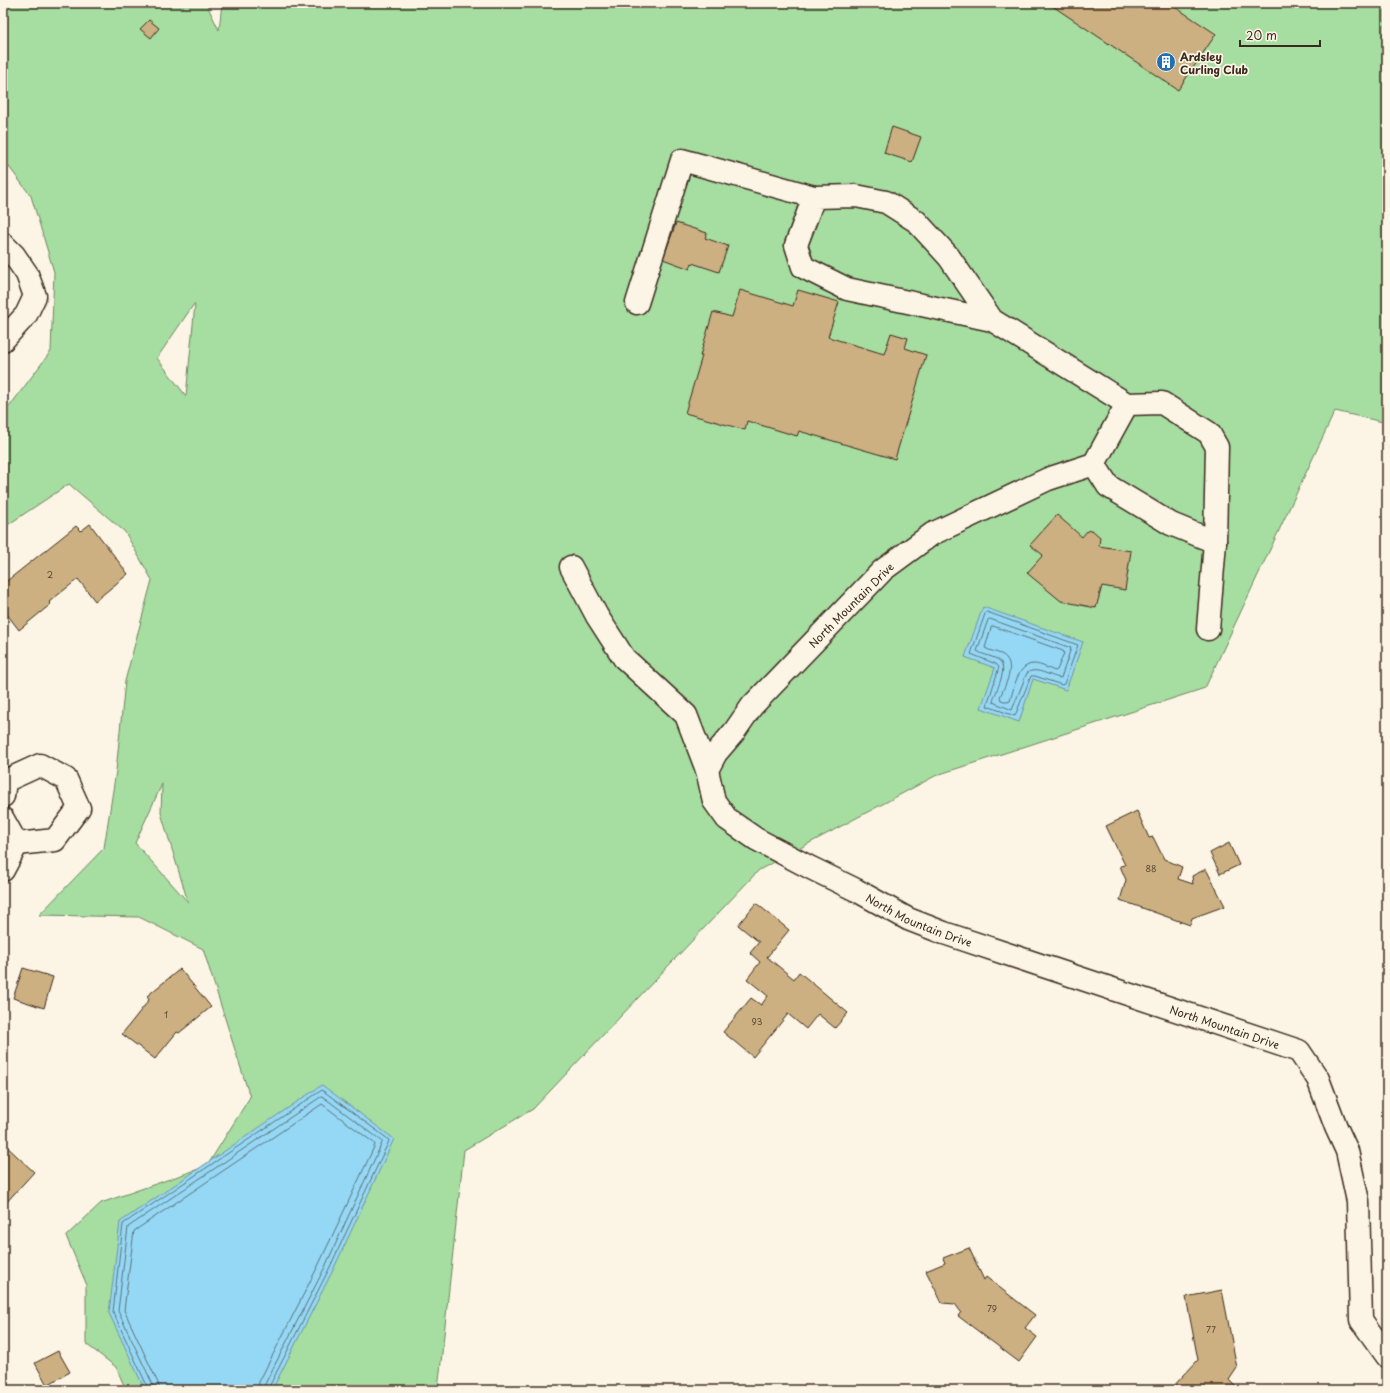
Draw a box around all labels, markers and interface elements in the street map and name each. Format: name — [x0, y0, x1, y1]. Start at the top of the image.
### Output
scale bar — [1240, 22, 1320, 48]
text: 20 m — [1246, 26, 1277, 44]
place label: Ardsley Curling Club — [1180, 48, 1249, 78]
building icon: Ardsley Curling Club — [1155, 51, 1177, 73]
street label: North Mountain Drive — [804, 558, 898, 652]
house number: 2 — [47, 567, 53, 581]
house number: 88 — [1145, 861, 1157, 875]
street label: North Mountain Drive — [863, 889, 975, 950]
street label: North Mountain Drive — [1168, 1000, 1282, 1053]
house number: 1 — [164, 1007, 168, 1021]
house number: 93 — [752, 1014, 763, 1028]
house number: 79 — [987, 1301, 997, 1315]
house number: 77 — [1206, 1322, 1216, 1336]

